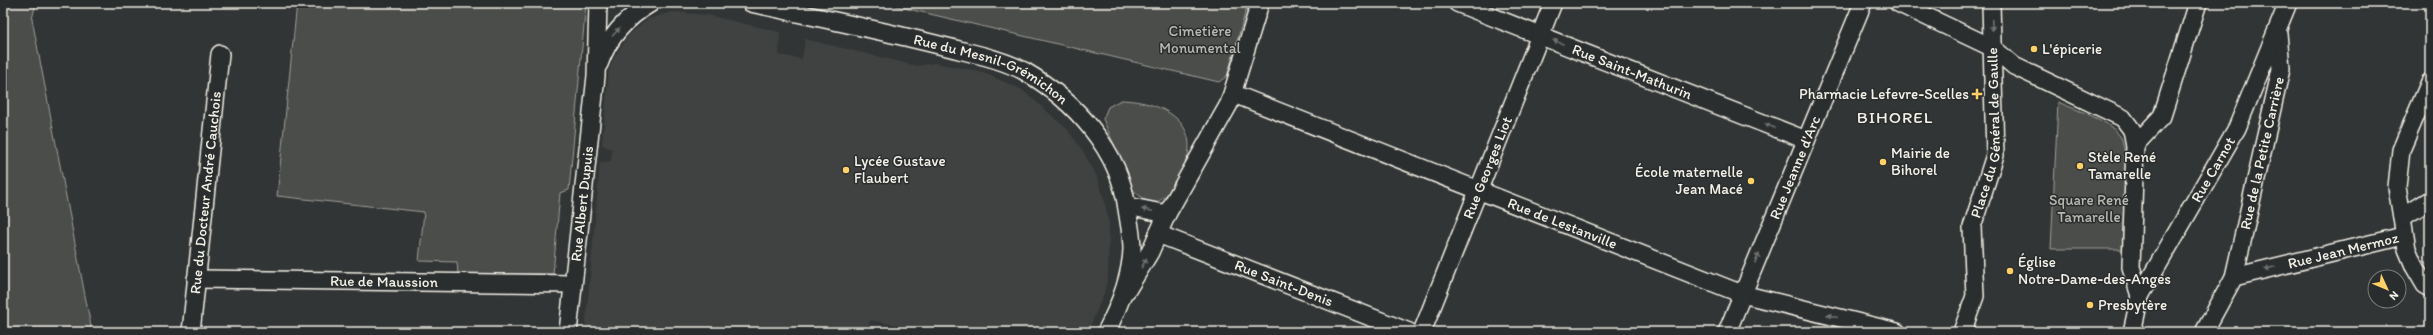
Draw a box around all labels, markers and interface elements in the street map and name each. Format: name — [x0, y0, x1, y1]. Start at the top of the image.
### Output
one-way arrow — [1988, 19, 1995, 31]
park label: Cimetière Monumental — [1159, 22, 1242, 57]
one-way arrow — [612, 27, 621, 37]
street label: Rue du Mesnil-Grémichon — [912, 30, 1072, 108]
one-way arrow — [1551, 38, 1563, 44]
street label: Rue Saint-Mathurin — [1569, 40, 1695, 104]
place label: L'épicerie — [2042, 40, 2102, 58]
marker: L'épicerie — [2029, 44, 2039, 54]
street label: Place du Général de Gaulle — [1967, 47, 2004, 220]
street label: Rue de la Petite Carrière — [2236, 75, 2288, 231]
place label: Pharmacie Lefevre-Scelles — [1799, 85, 1969, 103]
marker: Pharmacie Lefevre-Scelles — [1972, 89, 1982, 99]
street label: Rue du Docteur André Cauchois — [186, 90, 225, 295]
district label: BIHOREL — [1857, 107, 1933, 127]
street label: Rue Georges Liot — [1459, 113, 1516, 221]
street label: Rue Jeanne d'Arc — [1766, 113, 1824, 222]
one-way arrow — [1763, 122, 1775, 128]
street label: Rue Carnot — [2187, 133, 2239, 205]
place label: Mairie de Bihorel — [1891, 144, 1950, 179]
street label: Rue Albert Dupuis — [567, 145, 597, 263]
place label: Stèle René Tamarelle — [2088, 148, 2156, 183]
place label: Lycée Gustave Flaubert — [854, 152, 946, 187]
marker: Mairie de Bihorel — [1878, 157, 1888, 167]
marker: Stèle René Tamarelle — [2075, 161, 2085, 171]
place label: École maternelle Jean Macé — [1635, 163, 1743, 198]
marker: Lycée Gustave Flaubert — [841, 165, 851, 175]
marker: École maternelle Jean Macé — [1746, 176, 1756, 186]
park label: Square René Tamarelle — [2049, 191, 2129, 226]
street label: Rue de Lestanville — [1505, 194, 1620, 253]
one-way arrow — [1141, 206, 1153, 212]
street label: Rue Jean Mermoz — [2286, 228, 2400, 273]
one-way arrow — [1754, 253, 1760, 264]
place label: Église Notre-Dame-des-Anges — [2018, 253, 2171, 288]
street label: Rue Saint-Denis — [1232, 256, 1336, 311]
one-way arrow — [1141, 257, 1147, 269]
marker: Église Notre-Dame-des-Anges — [2005, 266, 2015, 276]
one-way arrow — [2264, 266, 2276, 272]
north arrow — [2367, 269, 2407, 309]
street label: Rue de Maussion — [330, 272, 439, 291]
text: N — [2387, 288, 2401, 303]
place label: Presbytère — [2098, 296, 2167, 314]
marker: Presbytère — [2085, 300, 2095, 310]
one-way arrow — [1825, 313, 1838, 319]

